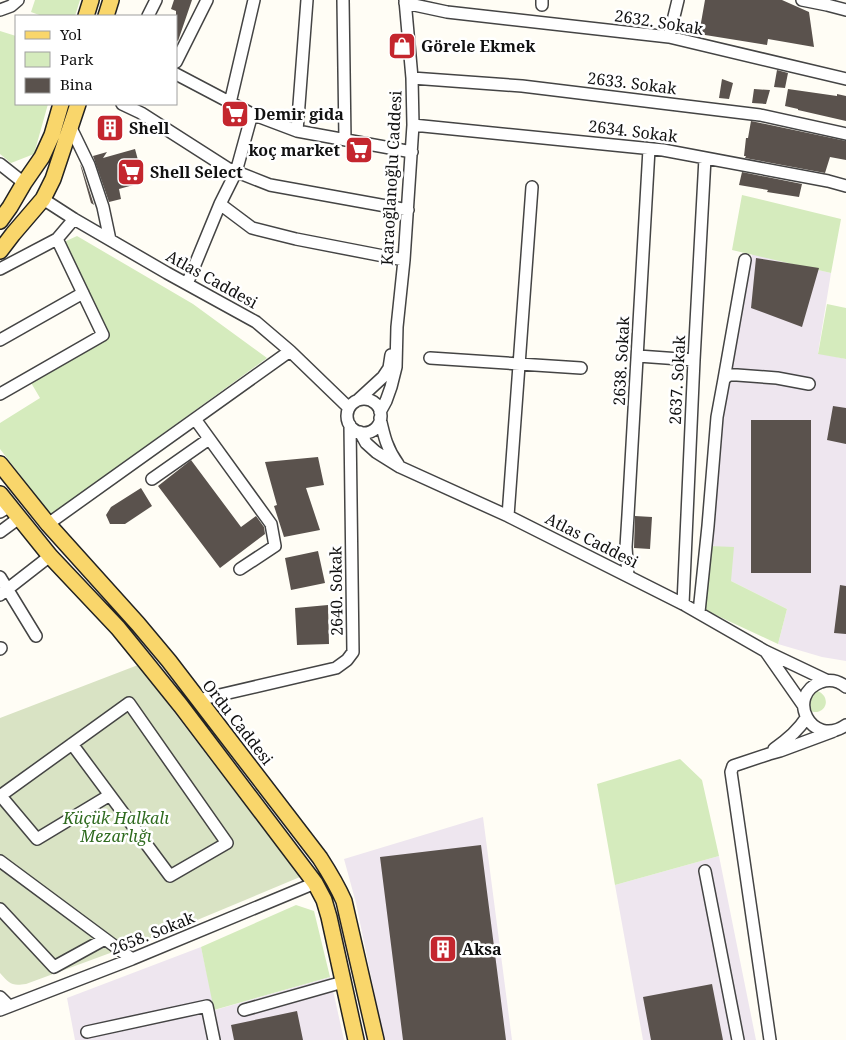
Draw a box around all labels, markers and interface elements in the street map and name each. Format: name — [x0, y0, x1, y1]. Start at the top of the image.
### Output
street label: 2632. Sokak — [613, 4, 706, 40]
legend — [15, 15, 178, 105]
text: Yol — [59, 24, 82, 44]
shop icon: Görele Ekmek — [387, 31, 417, 61]
place label: Görele Ekmek — [421, 35, 536, 57]
text: Park — [60, 49, 94, 69]
street label: 2633. Sokak — [586, 67, 678, 99]
text: Bina — [60, 74, 93, 94]
street label: Karaoğlanoğlu Caddesi — [375, 90, 407, 266]
supermarket icon: Demir gida — [220, 99, 250, 129]
place label: Demir gida — [254, 103, 344, 125]
building icon: Shell — [95, 113, 125, 143]
street label: 2634. Sokak — [587, 115, 679, 147]
place label: Shell — [129, 117, 170, 139]
supermarket icon: koç market — [344, 135, 374, 165]
place label: koç market — [248, 139, 341, 161]
supermarket icon: Shell Select — [116, 157, 146, 187]
place label: Shell Select — [150, 161, 243, 183]
street label: Atlas Caddesi — [162, 245, 262, 313]
street label: 2638. Sokak — [608, 315, 634, 406]
street label: 2637. Sokak — [664, 334, 690, 425]
street label: Atlas Caddesi — [542, 507, 642, 573]
street label: 2640. Sokak — [324, 545, 348, 636]
street label: Ordu Caddesi — [198, 675, 278, 769]
park label: Küçük Halkalı Mezarlığı — [62, 807, 169, 847]
street label: 2658. Sokak — [106, 906, 198, 960]
building icon: Aksa — [428, 934, 458, 964]
place label: Aksa — [462, 938, 502, 960]

